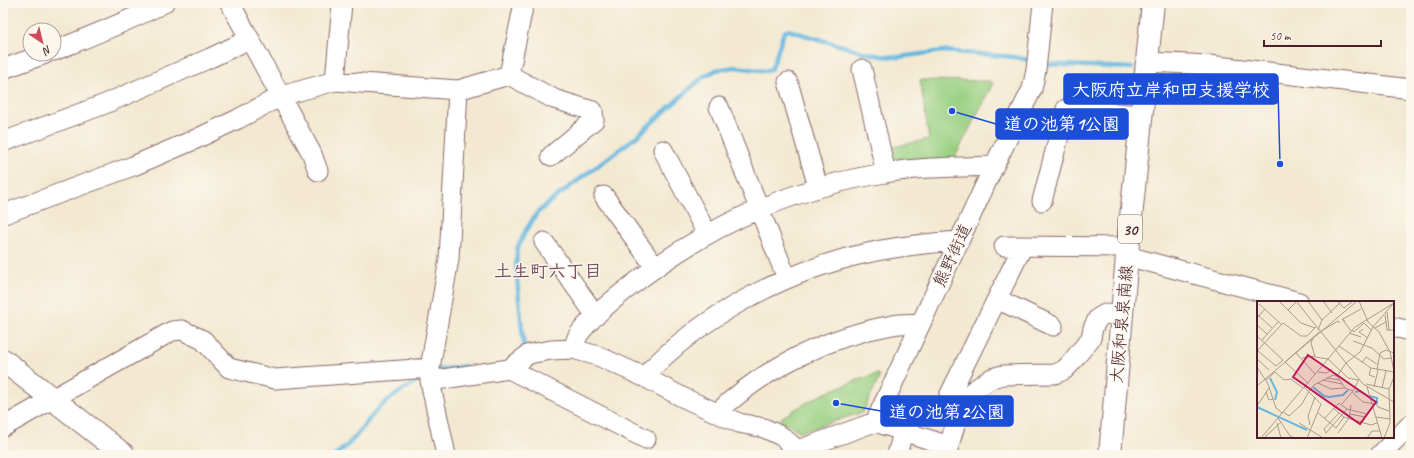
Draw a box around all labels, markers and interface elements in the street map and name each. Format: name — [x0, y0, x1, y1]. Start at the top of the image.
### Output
north arrow — [22, 22, 62, 62]
scale bar — [1264, 22, 1381, 48]
text: 50 m — [1270, 28, 1292, 44]
text: N — [39, 43, 55, 59]
callout: 大阪府立岸和田支援学校 — [1064, 74, 1278, 104]
text: 大阪府立岸和田支援学校 — [1072, 79, 1270, 101]
callout: 道の池第1公園 — [996, 109, 1128, 139]
text: 道の池第1公園 — [1004, 113, 1120, 135]
road number: 30 — [1118, 215, 1142, 243]
street label: 熊野街道 — [929, 220, 976, 290]
district label: 土生町六丁目 — [494, 260, 602, 282]
street label: 大阪和泉泉南線 — [1106, 264, 1137, 384]
inset map — [1257, 301, 1394, 438]
callout: 道の池第2公園 — [881, 396, 1013, 426]
text: 道の池第2公園 — [889, 401, 1005, 423]

